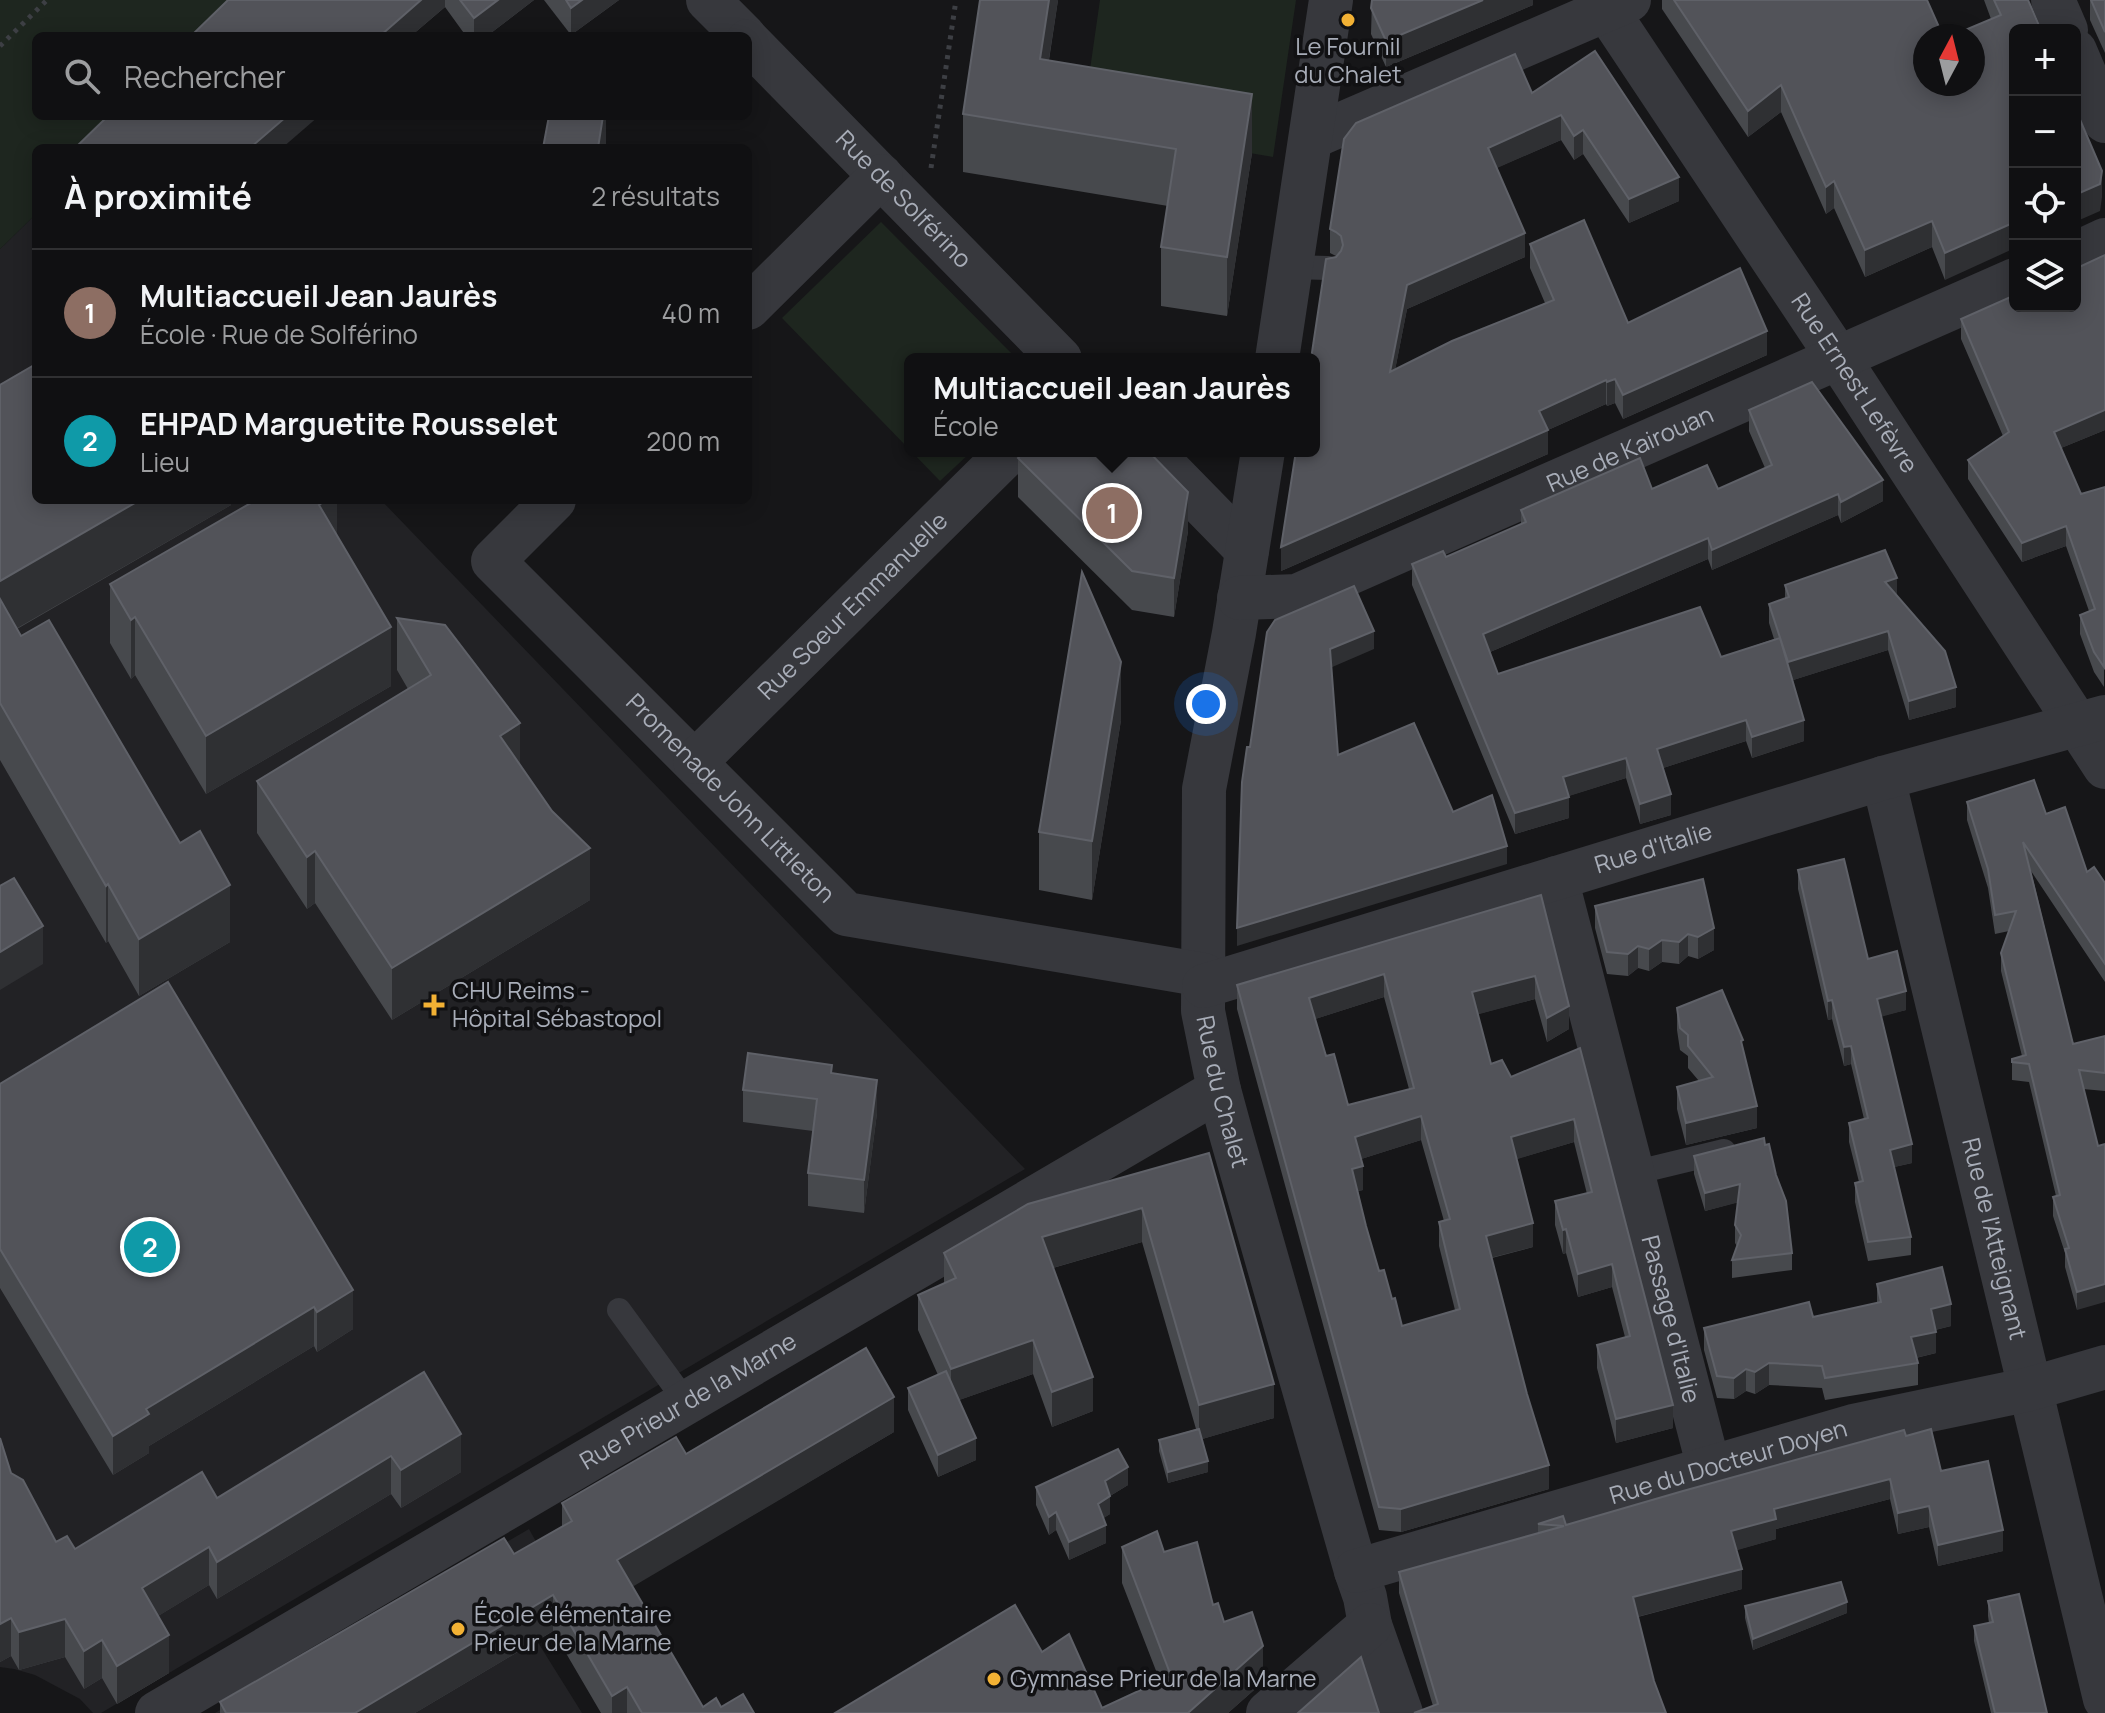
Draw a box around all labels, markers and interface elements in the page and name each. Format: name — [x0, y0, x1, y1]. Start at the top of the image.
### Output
marker: Le Fournil du Chalet — [1339, 11, 1357, 29]
north arrow — [1913, 24, 1985, 96]
map controls — [2009, 24, 2081, 312]
button: + — [2009, 24, 2081, 96]
place label: Le Fournil du Chalet — [1294, 29, 1402, 90]
search box — [32, 32, 752, 120]
icon: search — [60, 54, 104, 98]
text: Rechercher — [124, 56, 286, 97]
button: − — [2009, 96, 2081, 168]
street label: Rue de Solférino — [829, 122, 980, 275]
button: locate — [2009, 168, 2081, 240]
text: À proximité — [64, 173, 252, 219]
text: 2 résultats — [591, 178, 720, 214]
button: layers — [2009, 240, 2081, 312]
text: Multiaccueil Jean Jaurès — [140, 275, 497, 316]
street label: Rue Ernest Lefèvre — [1785, 286, 1927, 479]
text: 1 — [84, 295, 96, 331]
text: 40 m — [662, 295, 720, 331]
text: École · Rue de Solférino — [140, 316, 418, 352]
popup — [904, 353, 1320, 457]
text: Multiaccueil Jean Jaurès — [933, 367, 1291, 408]
street label: Rue de Kairouan — [1541, 397, 1718, 499]
text: EHPAD Marguetite Rousselet — [140, 403, 558, 444]
text: École — [933, 408, 999, 444]
text: 2 — [82, 423, 98, 459]
text: 200 m — [646, 423, 720, 459]
text: Lieu — [140, 444, 190, 480]
pin: 1 — [1086, 483, 1138, 543]
street label: Rue Soeur Emmanuelle — [750, 504, 954, 706]
your location — [1186, 684, 1226, 724]
street label: Promenade John Littleton — [620, 685, 843, 909]
street label: Rue d'Italie — [1590, 813, 1716, 880]
place label: CHU Reims - Hôpital Sébastopol — [452, 973, 662, 1034]
marker: CHU Reims - Hôpital Sébastopol — [423, 994, 445, 1016]
street label: Rue du Chalet — [1189, 1012, 1258, 1171]
street label: Rue de l'Atteignant — [1955, 1134, 2036, 1343]
pin: 2 — [124, 1217, 176, 1277]
street label: Passage d'Italie — [1634, 1232, 1709, 1406]
street label: Rue Prieur de la Marne — [573, 1324, 802, 1476]
street label: Rue du Docteur Doyen — [1605, 1411, 1851, 1511]
place label: École élémentaire Prieur de la Marne — [474, 1597, 672, 1658]
marker: École élémentaire Prieur de la Marne — [449, 1620, 467, 1638]
place label: Gymnase Prieur de la Marne — [1010, 1661, 1317, 1694]
marker: Gymnase Prieur de la Marne — [985, 1670, 1003, 1688]

